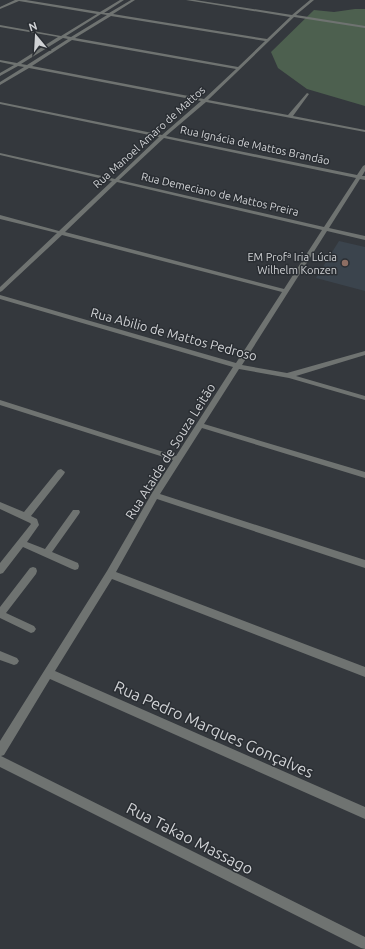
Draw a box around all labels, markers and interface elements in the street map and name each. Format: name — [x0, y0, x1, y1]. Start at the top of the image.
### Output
north arrow — [16, 16, 56, 56]
text: N — [27, 20, 39, 33]
street label: Rua Manoel Amaro de Mattos — [91, 83, 207, 190]
street label: Rua Ignácia de Mattos Brandão — [179, 123, 331, 167]
street label: Rua Demeciano de Mattos Preira — [140, 170, 300, 218]
place label: EM Profª Iria Lúcia Wilhelm Konzen — [247, 251, 337, 276]
marker: EM Profª Iria Lúcia Wilhelm Konzen — [340, 258, 350, 268]
street label: Rua Abilio de Mattos Pedroso — [89, 305, 259, 363]
street label: Rua Ataide de Souza Leitão — [122, 380, 218, 522]
street label: Rua Pedro Marques Gonçalves — [112, 677, 316, 781]
street label: Rua Takao Massago — [124, 798, 256, 878]

